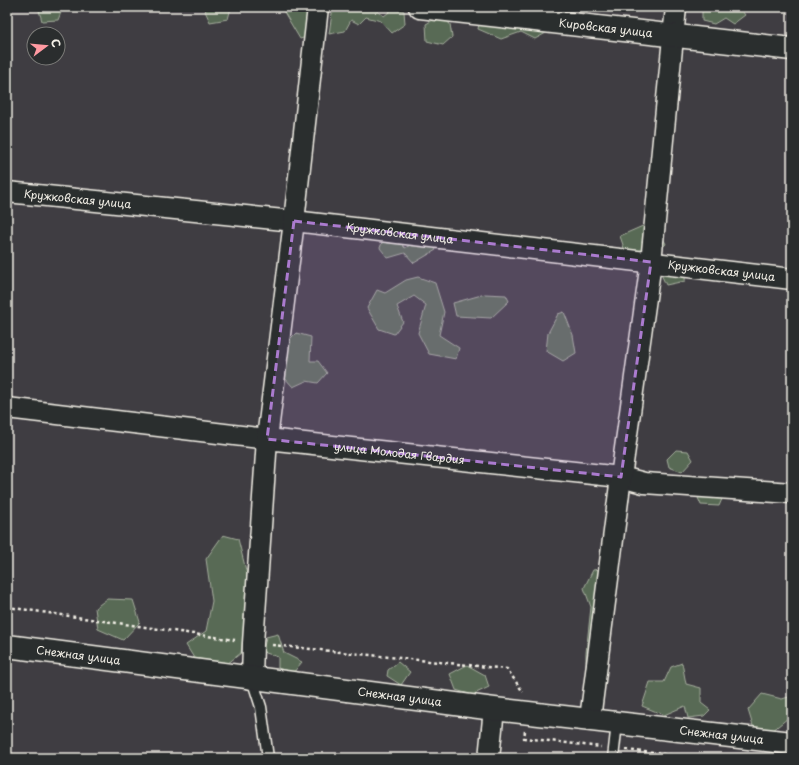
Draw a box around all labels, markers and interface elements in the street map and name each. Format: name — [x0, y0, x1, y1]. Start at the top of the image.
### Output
street label: Кировская улица — [558, 14, 654, 41]
north arrow — [26, 26, 66, 66]
text: С — [47, 37, 65, 49]
street label: Кружковская улица — [23, 185, 132, 213]
street label: Кружковская улица — [345, 218, 455, 248]
street label: Кружковская улица — [667, 256, 776, 285]
street label: улица Молодая Гвардия — [333, 437, 466, 468]
street label: Снежная улица — [35, 641, 122, 669]
street label: Снежная улица — [357, 682, 443, 710]
street label: Снежная улица — [678, 721, 765, 748]

